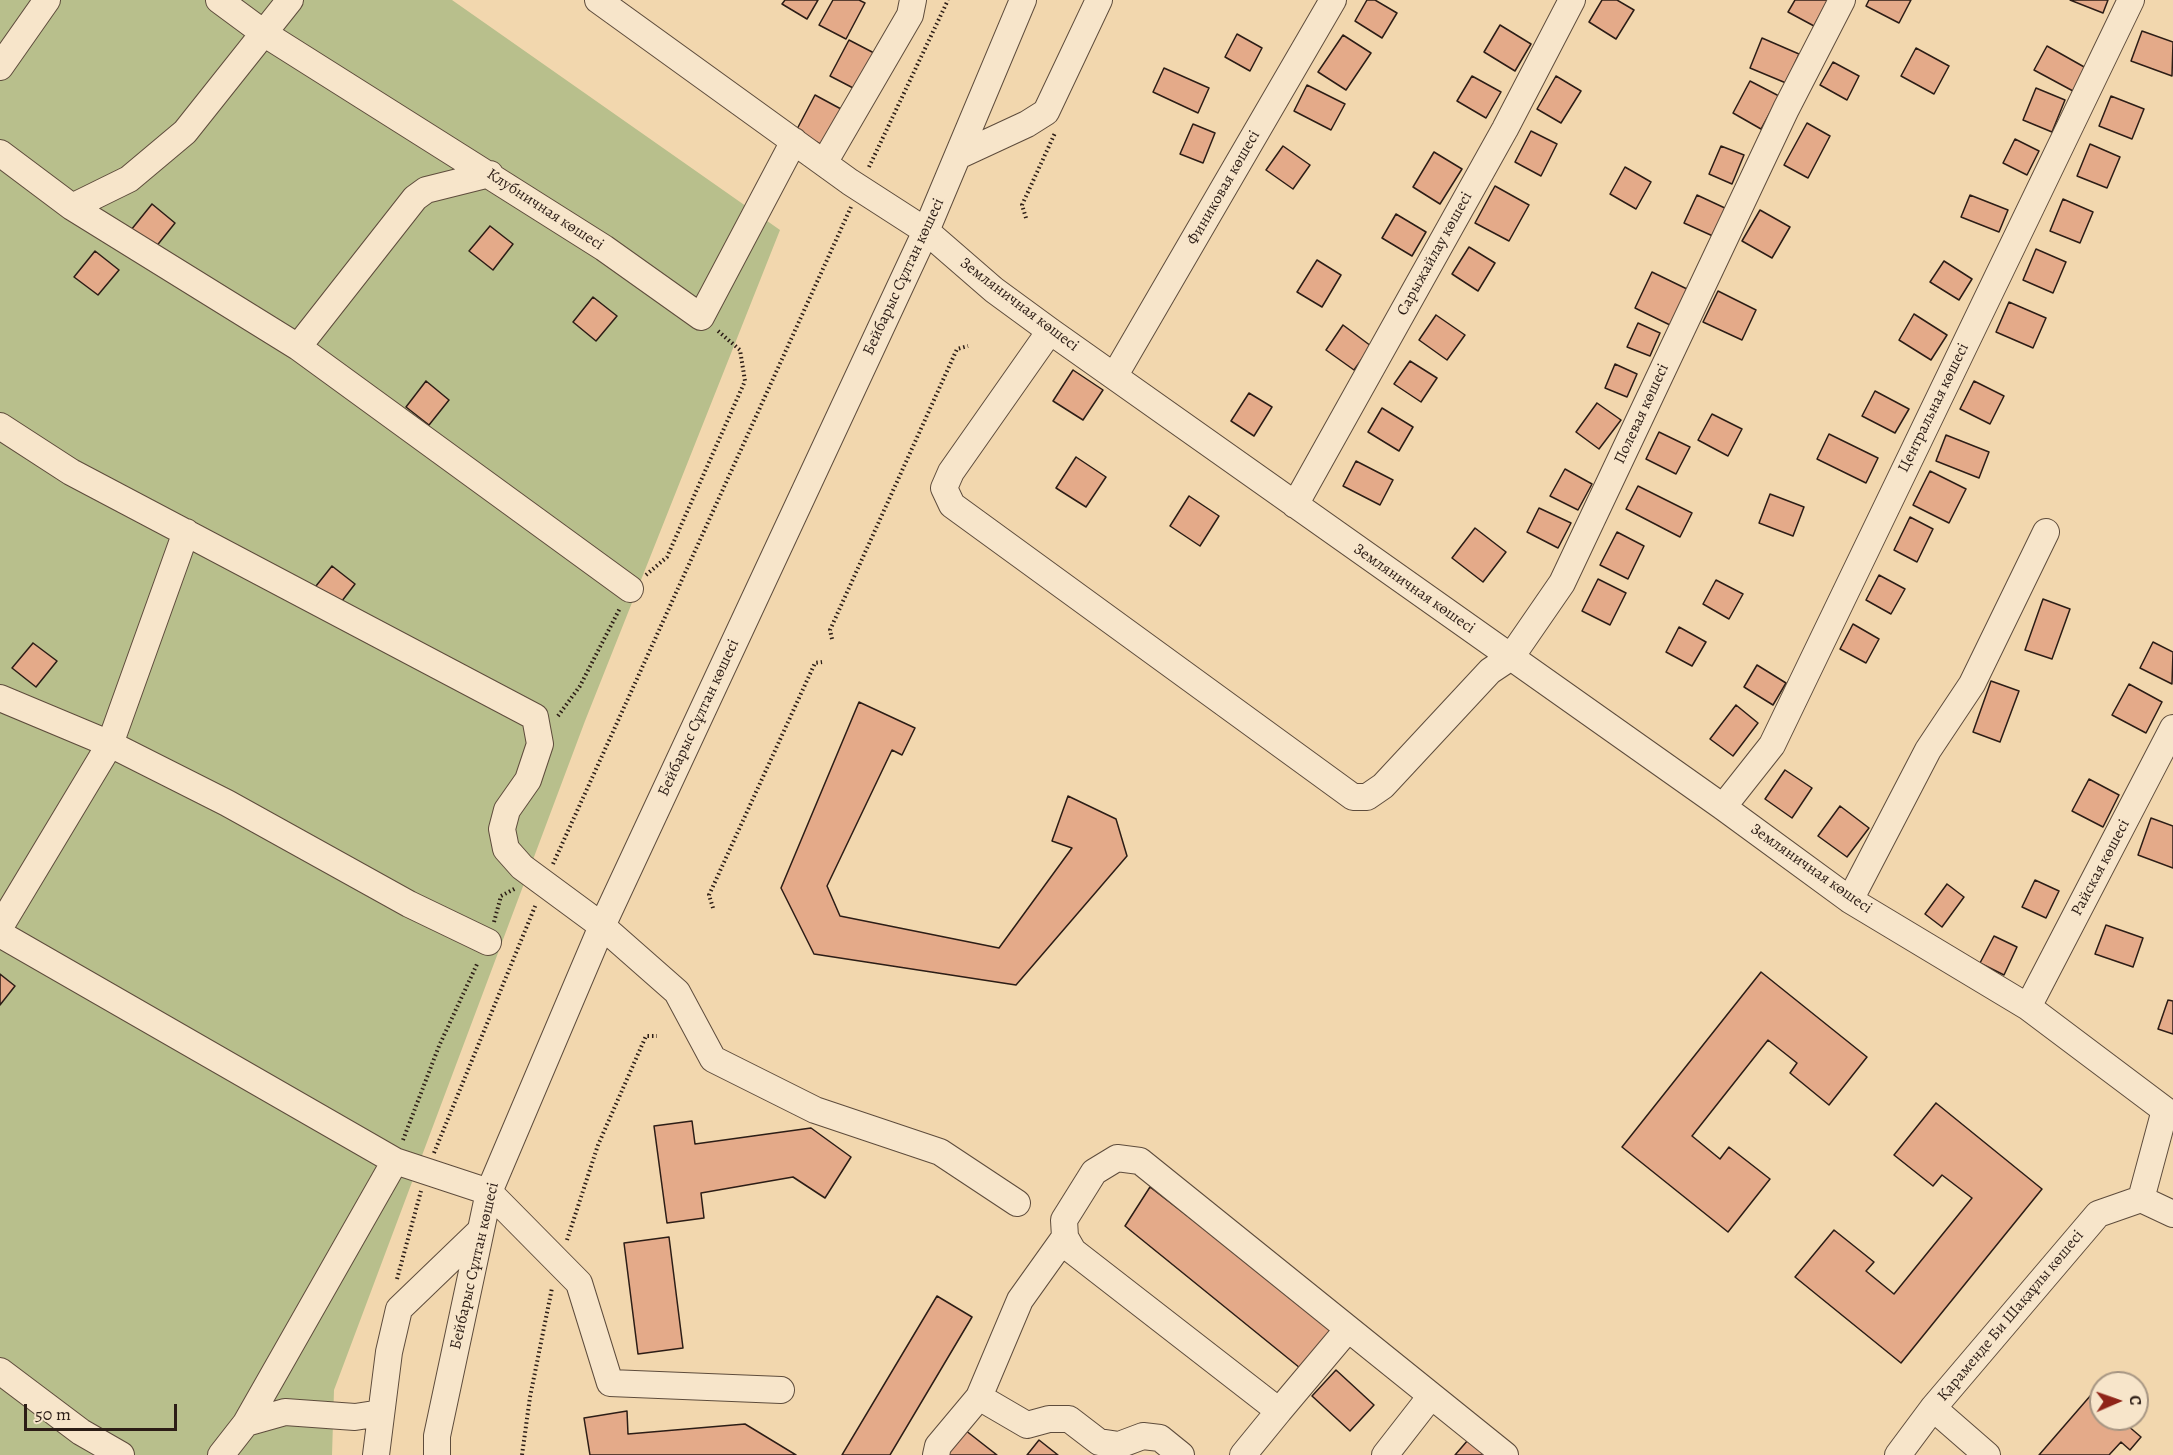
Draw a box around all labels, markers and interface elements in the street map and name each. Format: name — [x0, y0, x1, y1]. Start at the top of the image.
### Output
street label: Финиковая көшесі — [1183, 127, 1265, 249]
street label: Клубничная көшесі — [483, 165, 607, 255]
street label: Сарыжайлау көшесі — [1393, 189, 1477, 319]
street label: Бейбарыс Сұлтан көшесі — [859, 195, 949, 359]
street label: Земляничная көшесі — [956, 254, 1082, 356]
street label: Центральная көшесі — [1894, 340, 1974, 476]
street label: Полевая көшесі — [1610, 361, 1674, 467]
street label: Земляничная көшесі — [1350, 540, 1478, 638]
street label: Бейбарыс Сұлтан көшесі — [654, 636, 744, 800]
street label: Райская көшесі — [2068, 817, 2134, 919]
street label: Земляничная көшесі — [1747, 820, 1875, 918]
street label: Бейбарыс Сұлтан көшесі — [446, 1180, 504, 1352]
street label: Қараменде Би Шақаұлы көшесі — [1934, 1227, 2088, 1405]
north arrow — [2089, 1371, 2149, 1431]
scale bar — [27, 1392, 180, 1430]
text: С — [2124, 1395, 2146, 1406]
text: 50 m — [35, 1402, 71, 1426]

